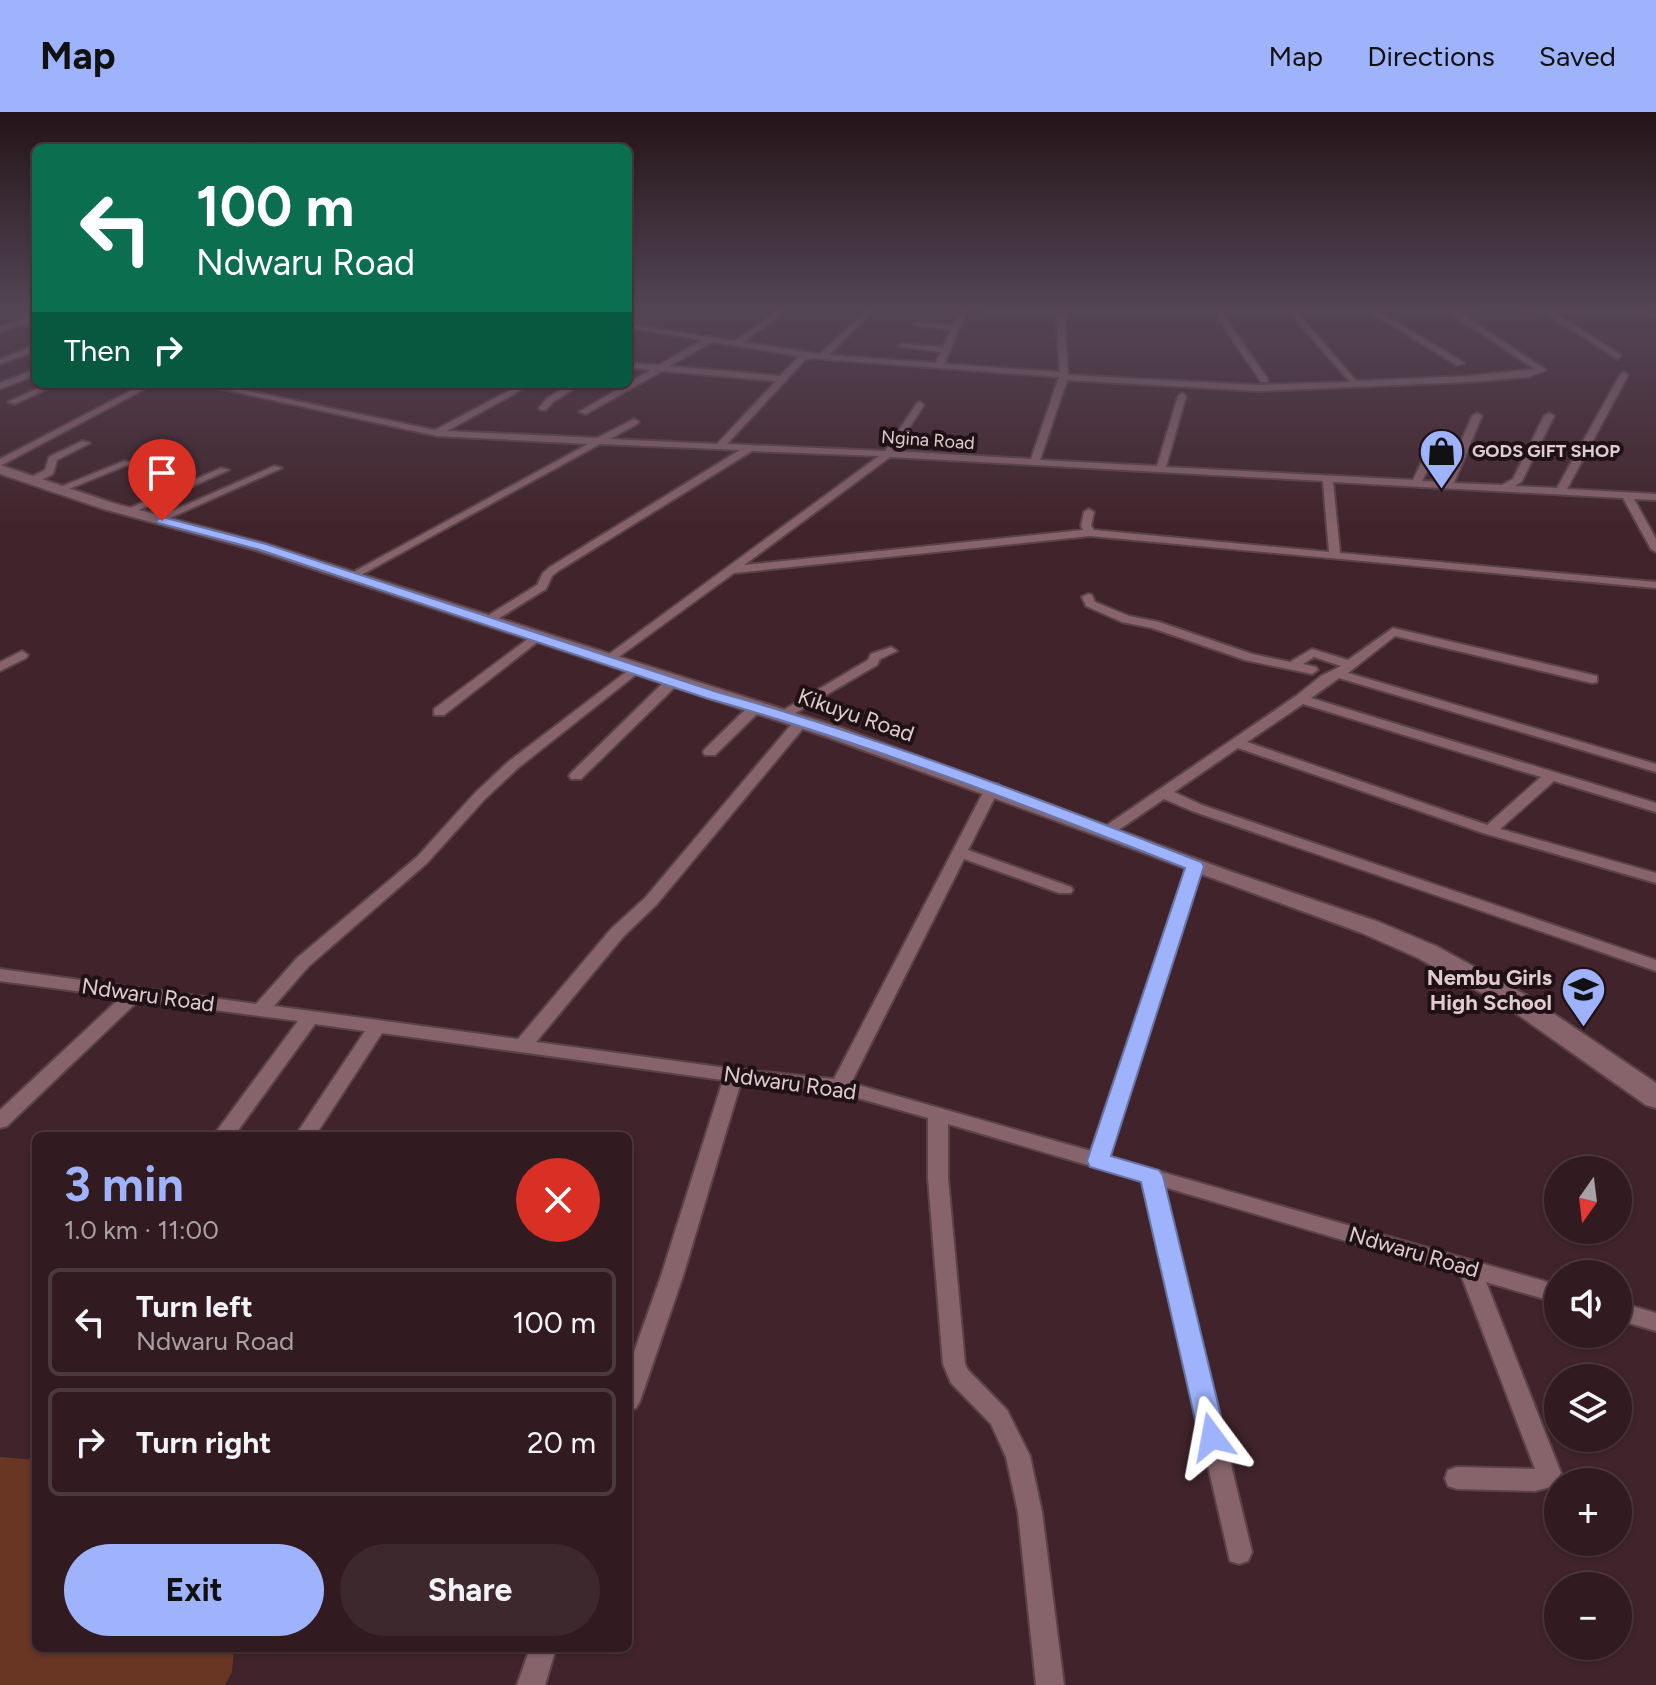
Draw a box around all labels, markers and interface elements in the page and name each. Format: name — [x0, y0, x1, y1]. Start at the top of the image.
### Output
text: Map — [40, 33, 116, 79]
text: Map — [1269, 39, 1323, 73]
text: Directions — [1367, 39, 1495, 73]
text: Saved — [1539, 39, 1616, 73]
text: 100 m — [196, 173, 354, 240]
icon: left — [64, 176, 168, 280]
text: Ndwaru Road — [196, 241, 415, 284]
icon: right — [146, 328, 190, 372]
text: Then — [64, 332, 130, 369]
street label: Ngina Road — [880, 426, 976, 454]
shop icon: GODS GIFT SHOP — [1417, 427, 1465, 490]
pin — [128, 439, 196, 521]
place label: GODS GIFT SHOP — [1472, 440, 1620, 462]
icon: arrive — [140, 451, 184, 495]
street label: Kikuyu Road — [794, 682, 918, 748]
place label: Nembu Girls High School — [1427, 964, 1552, 1016]
school or university icon: Nembu Girls High School — [1559, 966, 1607, 1029]
street label: Ndwaru Road — [80, 972, 216, 1018]
street label: Ndwaru Road — [722, 1060, 858, 1106]
text: 3 min — [64, 1155, 184, 1213]
north arrow — [1544, 1156, 1632, 1244]
map controls — [1544, 1156, 1632, 1660]
button: close — [516, 1158, 600, 1242]
text: 1.0 km · 11:00 — [64, 1214, 219, 1246]
street label: Ndwaru Road — [1346, 1221, 1482, 1283]
button: sound — [1544, 1260, 1632, 1348]
text: Turn left — [136, 1288, 253, 1325]
icon: left — [68, 1300, 112, 1344]
text: 100 m — [512, 1304, 596, 1341]
text: Ndwaru Road — [136, 1325, 294, 1357]
button: layers — [1544, 1364, 1632, 1452]
position arrow — [1170, 1395, 1254, 1479]
icon: right — [68, 1420, 112, 1464]
text: Turn right — [136, 1424, 271, 1461]
text: 20 m — [527, 1424, 596, 1461]
button: + — [1544, 1468, 1632, 1556]
button: Exit — [64, 1544, 324, 1636]
button: Share — [340, 1544, 600, 1636]
button: − — [1544, 1572, 1632, 1660]

